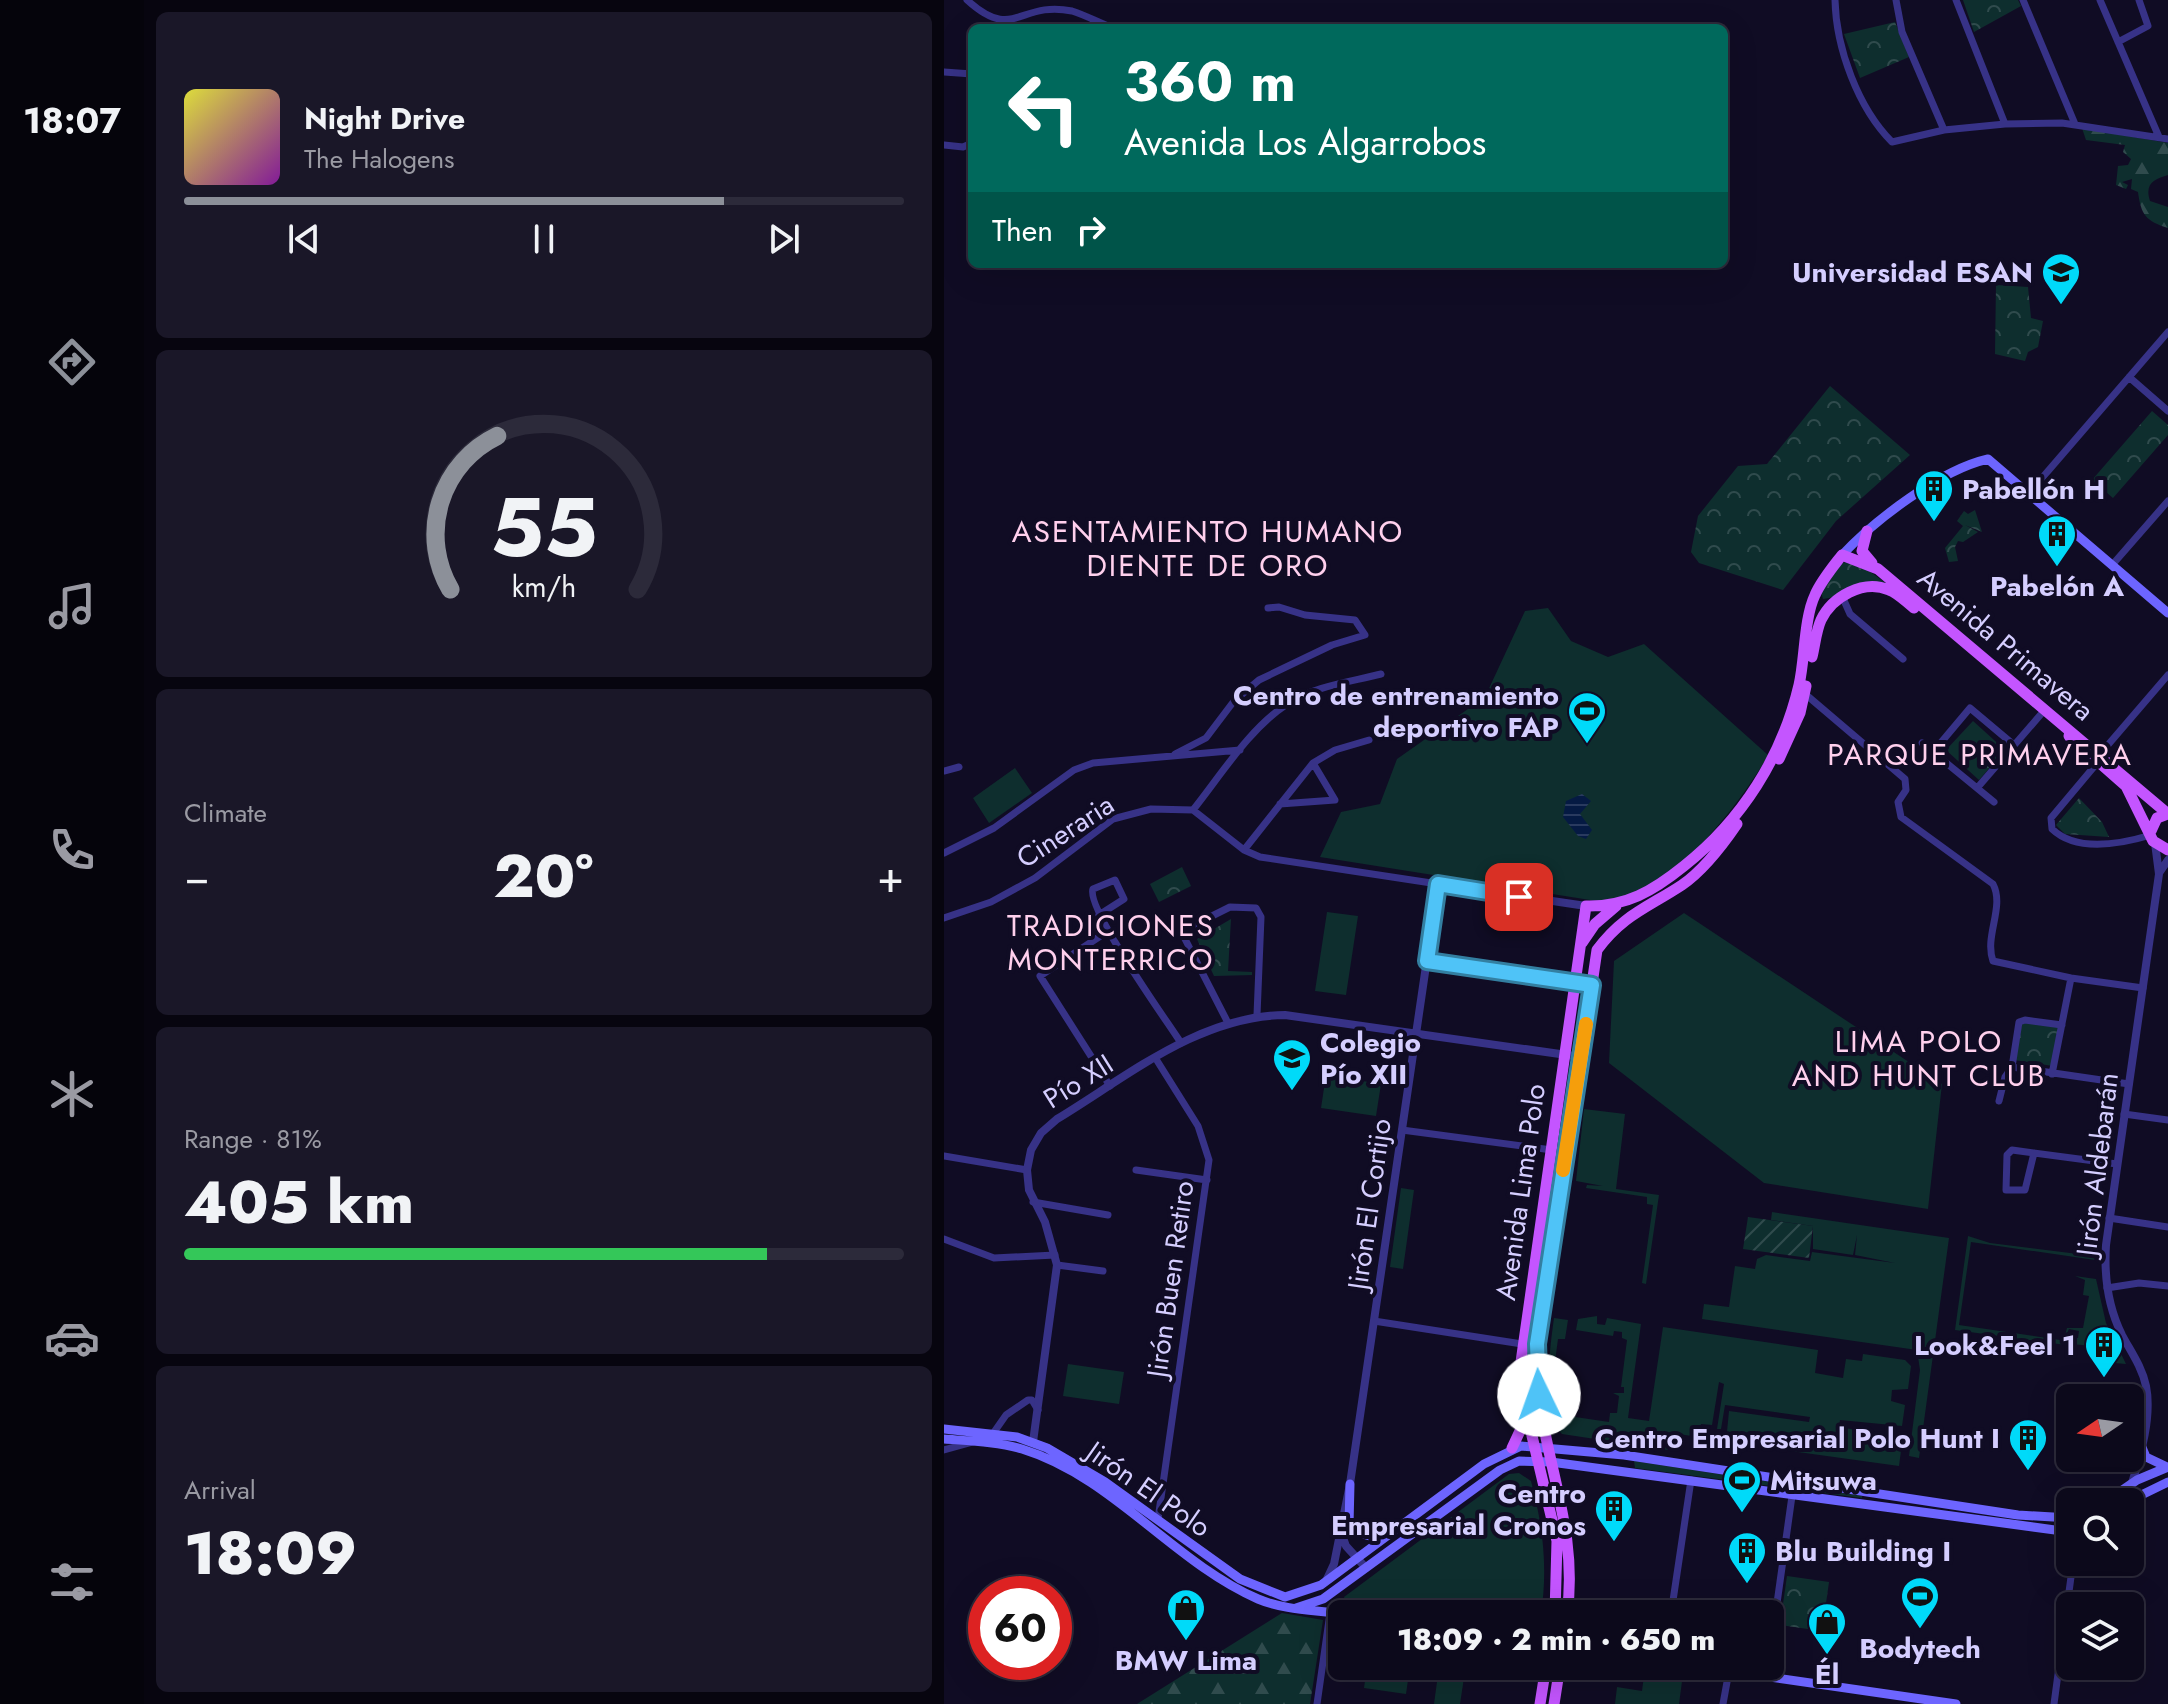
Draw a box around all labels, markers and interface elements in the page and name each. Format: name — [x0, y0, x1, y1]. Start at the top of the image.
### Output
text: 360 m — [1124, 41, 1296, 122]
icon: left — [992, 56, 1096, 160]
text: 18:07 — [23, 94, 121, 146]
text: Night Drive — [304, 97, 465, 140]
text: Avenida Los Algarrobos — [1124, 116, 1486, 168]
text: The Halogens — [304, 140, 455, 178]
icon: right — [1069, 208, 1113, 252]
text: Then — [992, 209, 1053, 252]
icon: previous — [282, 217, 326, 261]
icon: pause — [522, 217, 566, 261]
icon: next — [762, 217, 806, 261]
school or university icon: Universidad ESAN — [2040, 251, 2082, 306]
place label: Universidad ESAN — [1792, 252, 2033, 293]
icon: directions — [44, 334, 100, 390]
text: 55 — [490, 466, 598, 586]
building icon: Pabellón H — [1913, 468, 1955, 523]
place label: Pabellón H — [1962, 469, 2105, 510]
district label: ASENTAMIENTO HUMANO DIENTE DE ORO — [1012, 510, 1404, 587]
building icon: Pabelón A — [2036, 513, 2078, 568]
street label: Avenida Primavera — [1908, 558, 2103, 731]
text: km/h — [512, 566, 576, 608]
place label: Pabelón A — [1990, 566, 2125, 607]
icon: music — [44, 578, 100, 634]
place label: Centro de entrenamiento deportivo FAP — [1233, 675, 1559, 748]
sports icon: Centro de entrenamiento deportivo FAP — [1566, 690, 1608, 745]
district label: PARQUE PRIMAVERA — [1827, 733, 2133, 776]
street label: Cineraria — [1008, 785, 1122, 878]
text: Climate — [184, 794, 267, 832]
icon: phone — [44, 822, 100, 878]
text: 20° — [494, 833, 593, 920]
text: − — [184, 845, 210, 909]
text: + — [877, 845, 904, 909]
pin — [1485, 863, 1553, 931]
icon: arrive — [1497, 875, 1541, 919]
district label: TRADICIONES MONTERRICO — [1007, 904, 1215, 981]
district label: LIMA POLO AND HUNT CLUB — [1792, 1020, 2046, 1097]
place label: Colegio Pío XII — [1320, 1022, 1421, 1095]
school or university icon: Colegio Pío XII — [1271, 1037, 1313, 1092]
street label: Pío XII — [1035, 1044, 1121, 1119]
icon: climate — [44, 1066, 100, 1122]
street label: Jirón Aldebarán — [2065, 1070, 2129, 1262]
street label: Avenida Lima Polo — [1485, 1081, 1556, 1303]
street label: Jirón El Cortijo — [1337, 1116, 1402, 1296]
text: Range · 81% — [184, 1120, 322, 1158]
text: 405 km — [184, 1159, 414, 1246]
street label: Jirón Buen Retiro — [1136, 1178, 1205, 1384]
icon: car — [44, 1310, 100, 1366]
building icon: Look&Feel 1 — [2083, 1324, 2125, 1379]
place label: Look&Feel 1 — [1914, 1325, 2076, 1366]
position arrow — [1497, 1353, 1581, 1437]
north arrow — [2056, 1384, 2144, 1472]
map controls — [2056, 1384, 2144, 1680]
building icon: Centro Empresarial Polo Hunt I — [2007, 1417, 2049, 1472]
place label: Centro Empresarial Polo Hunt I — [1595, 1418, 2000, 1459]
street label: Jirón El Polo — [1075, 1429, 1219, 1547]
sports icon: Mitsuwa — [1721, 1459, 1763, 1514]
place label: Mitsuwa — [1770, 1460, 1877, 1501]
text: Arrival — [184, 1471, 256, 1509]
place label: Centro Empresarial Cronos — [1331, 1473, 1586, 1546]
building icon: Centro Empresarial Cronos — [1593, 1488, 1635, 1543]
button: search — [2056, 1488, 2144, 1576]
text: 18:09 — [184, 1510, 357, 1597]
building icon: Blu Building I — [1726, 1530, 1768, 1585]
place label: Blu Building I — [1775, 1531, 1951, 1572]
icon: filters — [44, 1554, 100, 1610]
sports icon: Bodytech — [1899, 1575, 1941, 1630]
speed limit sign: 60 — [968, 1576, 1072, 1680]
shop icon: BMW Lima — [1165, 1587, 1207, 1642]
button: layers — [2056, 1592, 2144, 1680]
shop icon: Él — [1806, 1601, 1848, 1656]
text: 18:09 · 2 min · 650 m — [1397, 1618, 1715, 1661]
place label: Bodytech — [1859, 1628, 1981, 1669]
place label: BMW Lima — [1115, 1640, 1257, 1681]
place label: Él — [1815, 1654, 1839, 1695]

